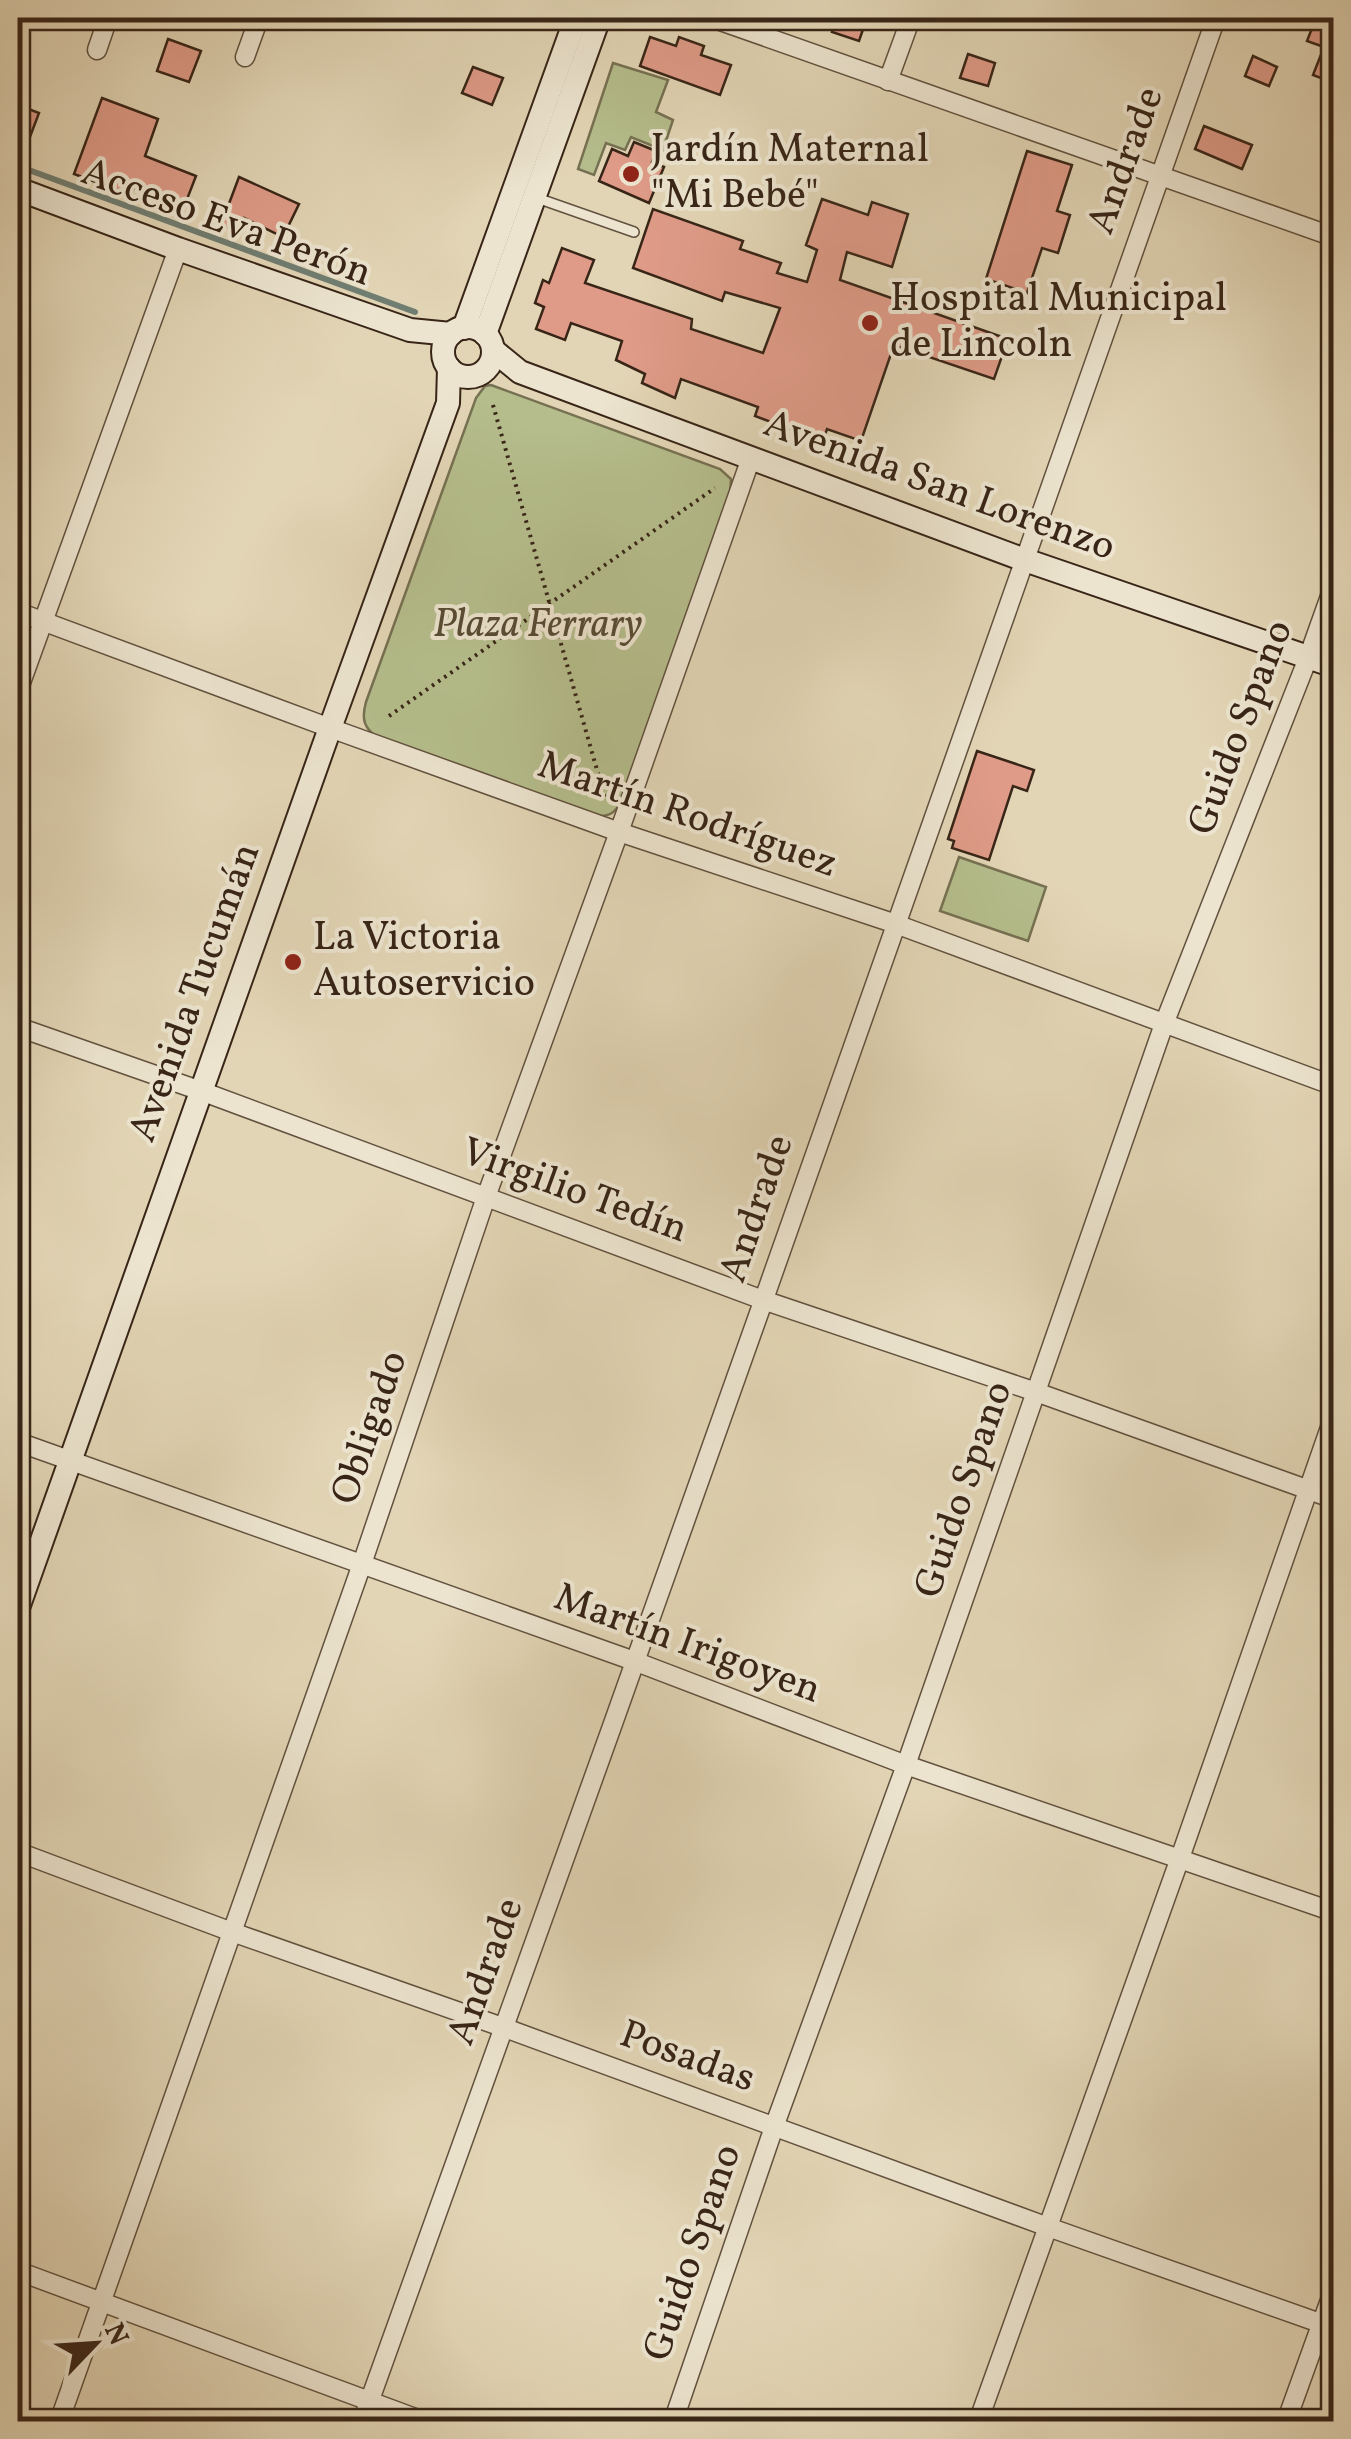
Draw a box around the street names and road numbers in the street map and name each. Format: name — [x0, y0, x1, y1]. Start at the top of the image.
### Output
street label: Andrade — [1075, 80, 1179, 242]
street label: Acceso Eva Perón — [73, 146, 379, 302]
street label: Avenida San Lorenzo — [755, 397, 1123, 577]
street label: Guido Spano — [1175, 613, 1309, 843]
street label: Martín Rodríguez — [530, 739, 844, 893]
street label: Avenida Tucumán — [116, 836, 276, 1150]
street label: Virgilio Tedín — [453, 1125, 695, 1259]
street label: Andrade — [707, 1128, 809, 1290]
street label: Obligado — [319, 1344, 423, 1512]
street label: Guido Spano — [902, 1374, 1028, 1606]
street label: Martín Irigoyen — [546, 1571, 828, 1719]
street label: Andrade — [435, 1891, 539, 2053]
street label: Posadas — [611, 2008, 763, 2108]
street label: Guido Spano — [631, 2137, 757, 2369]

